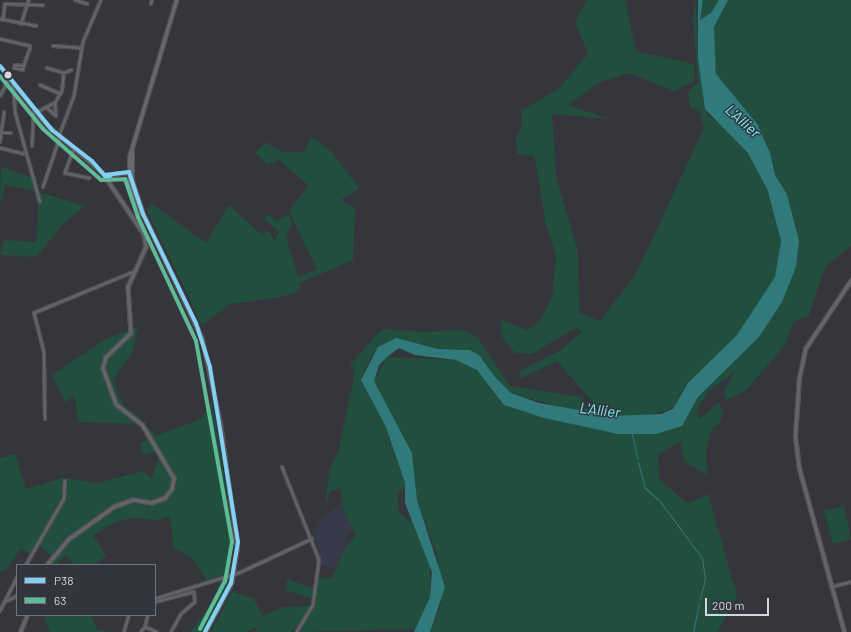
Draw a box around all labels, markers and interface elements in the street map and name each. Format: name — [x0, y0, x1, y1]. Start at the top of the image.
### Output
unlabelled marker — [3, 70, 13, 80]
water label: L'Allier — [722, 101, 764, 141]
water label: L'Allier — [579, 399, 621, 421]
legend — [16, 564, 156, 616]
text: P38 — [54, 573, 74, 587]
scale bar — [707, 590, 771, 616]
text: 63 — [54, 593, 66, 607]
text: 200 m — [712, 598, 744, 612]

